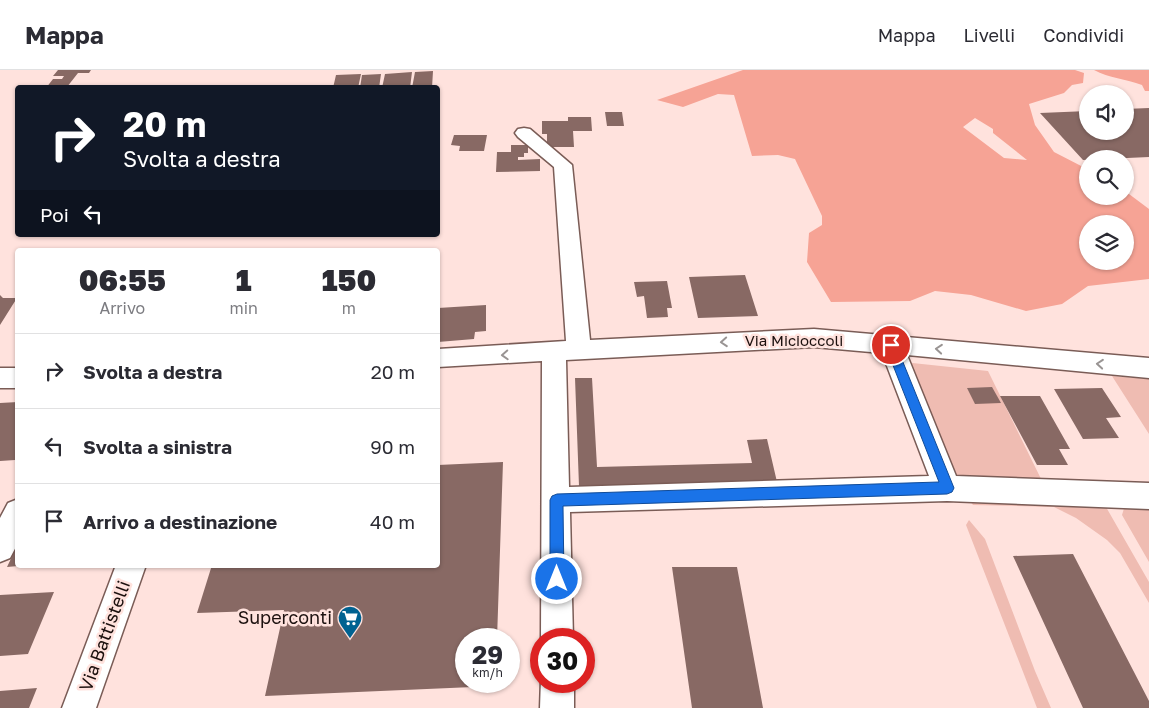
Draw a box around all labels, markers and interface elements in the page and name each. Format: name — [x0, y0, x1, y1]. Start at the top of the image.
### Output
text: Mappa — [25, 20, 104, 49]
text: Mappa — [878, 24, 936, 46]
text: Livelli — [964, 24, 1015, 46]
text: Condividi — [1043, 24, 1124, 46]
map controls — [1079, 85, 1134, 270]
button: sound — [1079, 85, 1134, 140]
text: 20 m — [123, 103, 206, 145]
icon: right — [40, 105, 105, 170]
text: Svolta a destra — [123, 145, 281, 172]
button: search — [1079, 150, 1134, 205]
icon: left — [79, 200, 107, 228]
text: Poi — [40, 203, 69, 226]
button: layers — [1079, 215, 1134, 270]
text: 06:55 — [79, 262, 166, 298]
text: 1 — [236, 262, 252, 298]
text: 150 — [322, 262, 376, 298]
text: Arrivo — [99, 298, 145, 318]
text: min — [230, 298, 258, 318]
text: m — [342, 298, 356, 318]
pin — [870, 324, 912, 366]
street label: Via Micioccoli — [745, 331, 843, 349]
icon: arrive — [877, 331, 905, 359]
one-way arrow — [720, 336, 728, 347]
one-way arrow — [934, 344, 942, 355]
one-way arrow — [501, 350, 509, 361]
icon: right — [40, 357, 68, 385]
one-way arrow — [1096, 358, 1104, 369]
text: Svolta a destra — [83, 360, 222, 383]
text: 20 m — [371, 360, 415, 383]
icon: left — [40, 432, 68, 460]
text: Svolta a sinistra — [83, 435, 232, 458]
text: 90 m — [370, 435, 415, 458]
icon: arrive — [40, 507, 68, 535]
text: Arrivo a destinazione — [83, 510, 277, 533]
text: 40 m — [370, 510, 415, 533]
position arrow — [530, 552, 582, 604]
street label: Via Battistelli — [74, 577, 134, 694]
supermarket icon: Superconti — [337, 605, 363, 639]
place label: Superconti — [238, 606, 332, 628]
speed limit sign: 30 — [530, 628, 595, 693]
text: 29 — [472, 639, 503, 670]
text: km/h — [472, 665, 503, 680]

